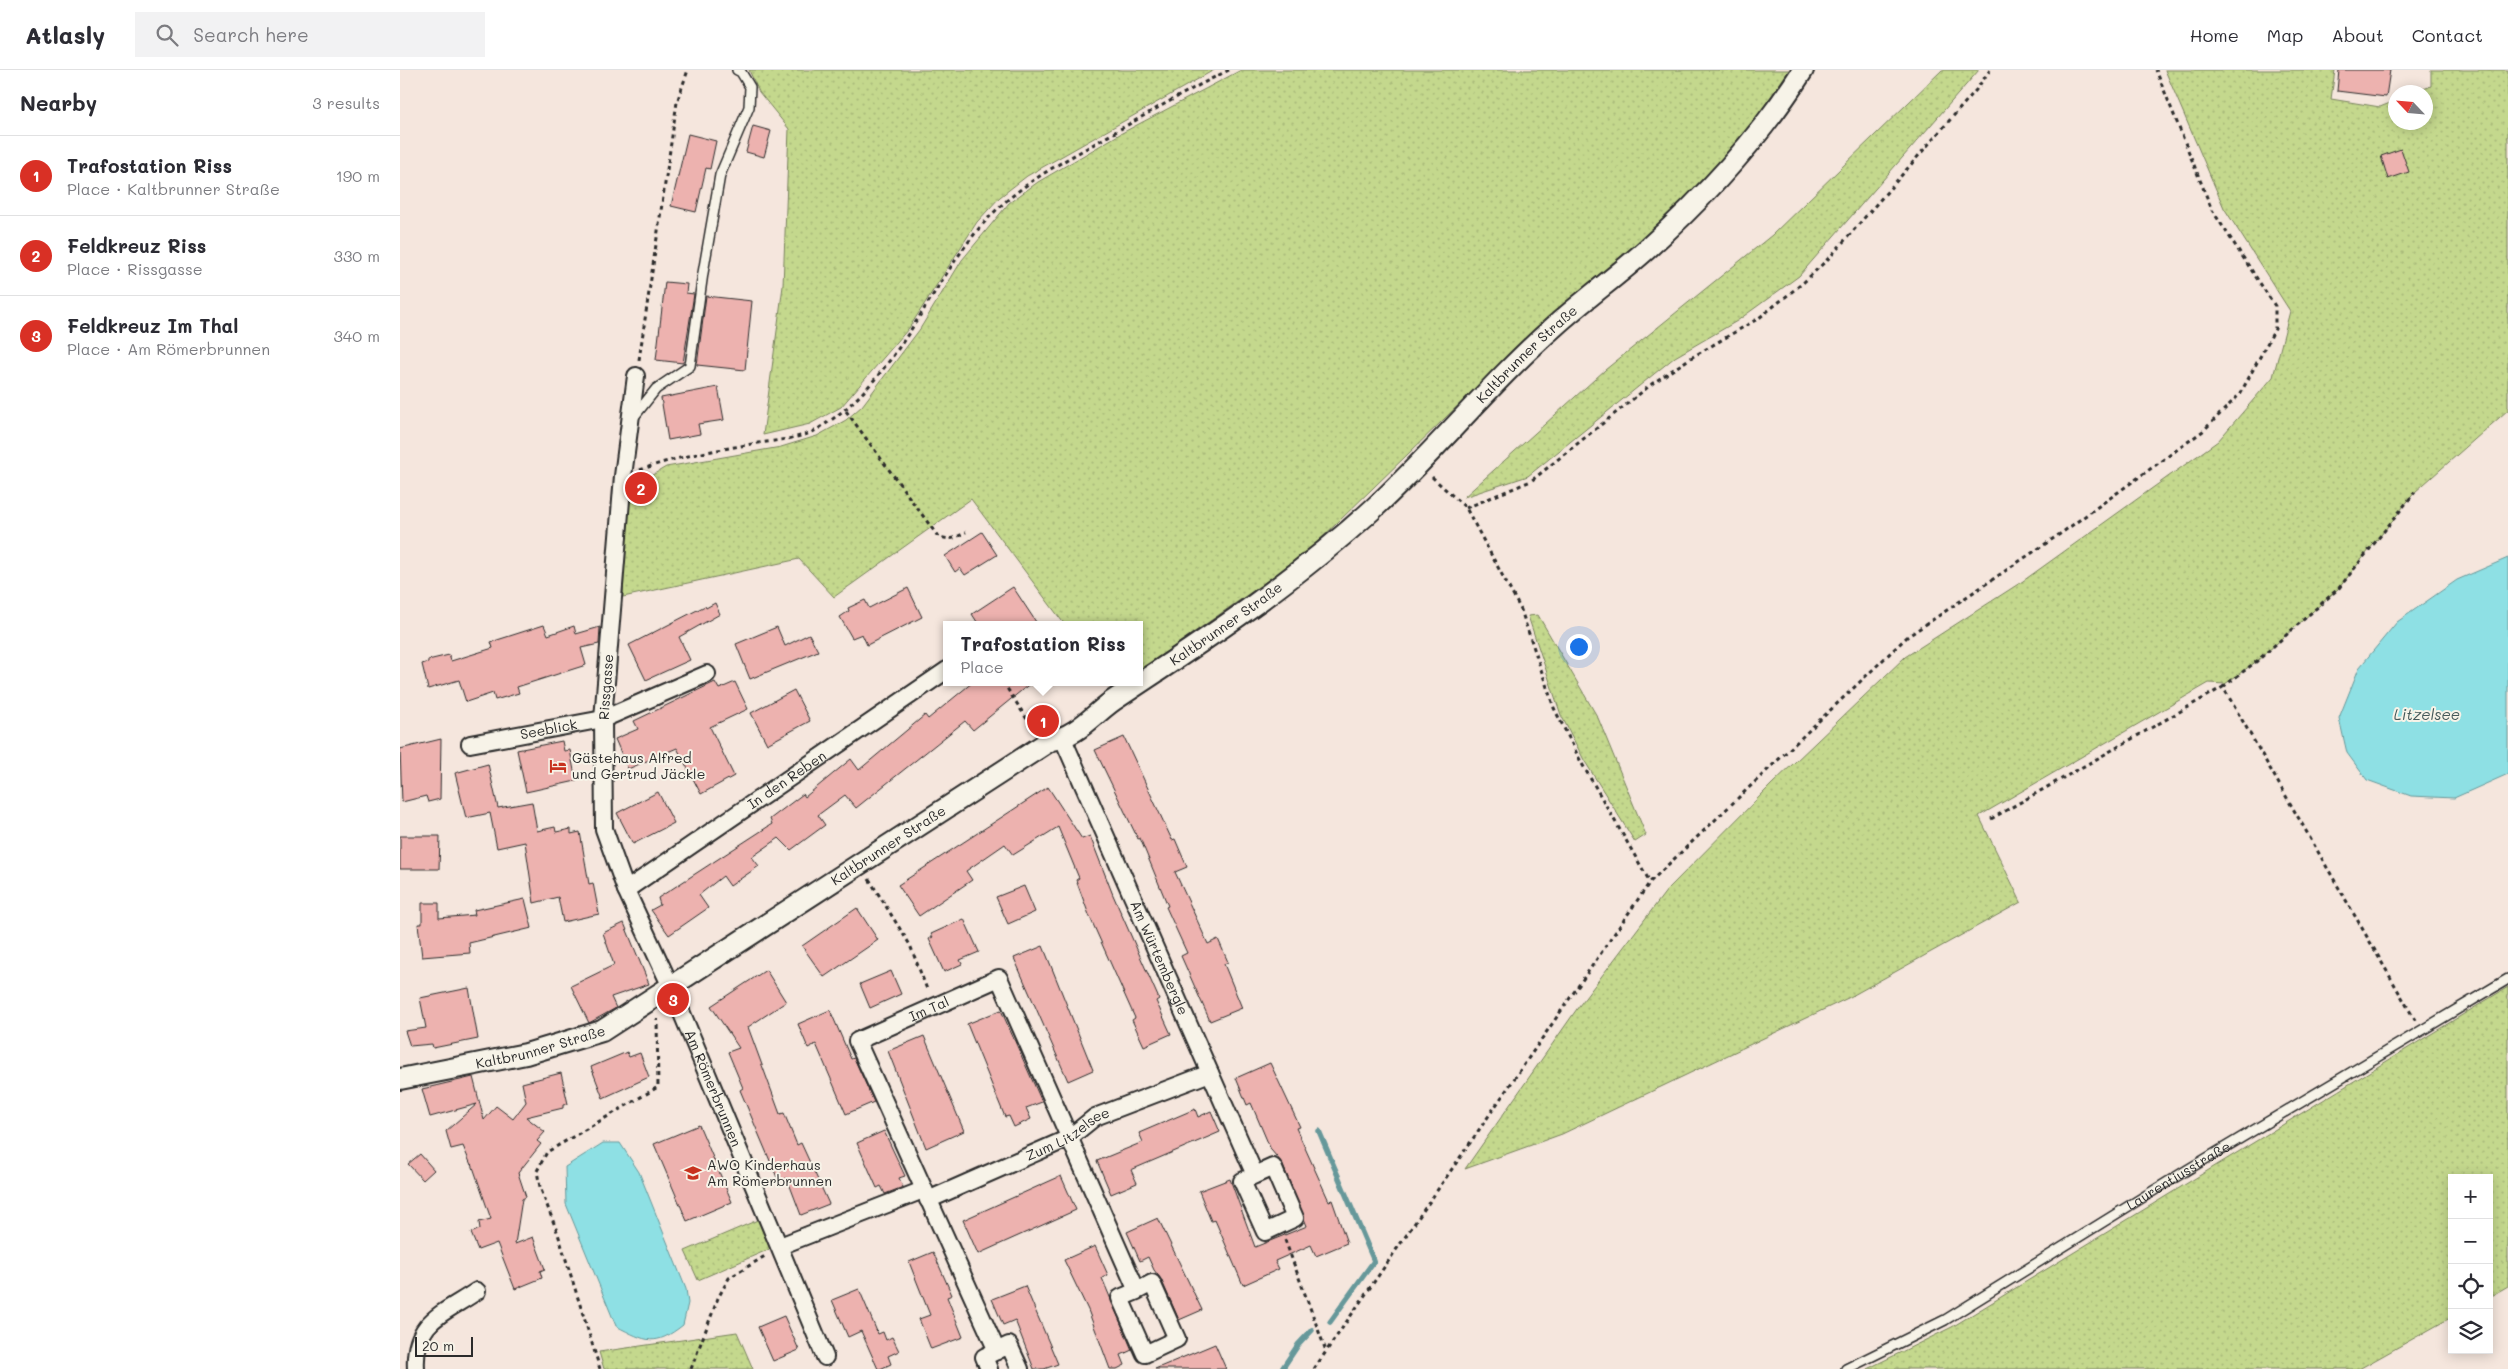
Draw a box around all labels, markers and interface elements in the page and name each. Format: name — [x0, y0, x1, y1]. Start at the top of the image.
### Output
search box — [135, 12, 485, 57]
text: Atlasly — [25, 19, 105, 50]
icon: search — [153, 21, 181, 49]
text: Search here — [193, 22, 309, 47]
text: Home — [2190, 23, 2239, 47]
text: Map — [2267, 23, 2303, 47]
text: About — [2331, 23, 2384, 47]
text: Contact — [2412, 23, 2483, 47]
north arrow — [2388, 85, 2433, 130]
text: Nearby — [20, 89, 97, 116]
text: 3 results — [312, 92, 380, 113]
text: Trafostation Riss — [67, 153, 232, 178]
text: 1 — [32, 165, 40, 186]
text: 190 m — [336, 165, 380, 186]
text: Place · Kaltbrunner Straße — [67, 178, 280, 199]
text: Feldkreuz Riss — [67, 233, 206, 258]
text: 2 — [32, 245, 40, 266]
text: 330 m — [334, 245, 380, 266]
text: Place · Rissgasse — [67, 258, 203, 279]
street label: Kaltbrunner Straße — [1472, 301, 1581, 407]
text: Feldkreuz Im Thal — [67, 313, 238, 338]
text: 3 — [31, 325, 41, 346]
text: 340 m — [333, 325, 380, 346]
text: Place · Am Römerbrunnen — [67, 338, 270, 359]
pin: 2 — [625, 469, 657, 507]
street label: Kaltbrunner Straße — [1166, 577, 1286, 670]
popup — [943, 621, 1143, 686]
text: Trafostation Riss — [961, 631, 1126, 656]
your location — [1566, 634, 1592, 660]
street label: Rissgasse — [594, 653, 617, 721]
text: Place — [961, 656, 1004, 677]
pin: 1 — [1027, 702, 1059, 740]
water label: Litzelsee — [2394, 704, 2460, 724]
street label: Seeblick — [518, 714, 579, 743]
street label: In den Reben — [744, 746, 830, 813]
place label: Gästehaus Alfred und Gertrud Jäckle — [572, 748, 705, 783]
hotel icon: Gästehaus Alfred und Gertrud Jäckle — [548, 756, 568, 776]
street label: Kaltbrunner Straße — [827, 801, 949, 889]
street label: Am Würtembergle — [1126, 897, 1193, 1018]
pin: 3 — [657, 980, 689, 1018]
street label: Im Tal — [906, 991, 952, 1026]
street label: Kaltbrunner Straße — [474, 1021, 607, 1073]
street label: Am Römerbrunnen — [681, 1027, 746, 1149]
street label: Zum Litzelsee — [1022, 1102, 1112, 1165]
street label: Laurentiusstraße — [2123, 1136, 2234, 1214]
place label: AWO Kinderhaus Am Römerbrunnen — [707, 1155, 832, 1190]
school or university icon: AWO Kinderhaus Am Römerbrunnen — [683, 1163, 703, 1183]
map controls — [2448, 1174, 2493, 1354]
button: + — [2448, 1174, 2493, 1219]
button: − — [2448, 1219, 2493, 1264]
button: locate — [2448, 1264, 2493, 1309]
button: layers — [2448, 1309, 2493, 1354]
scale bar — [415, 1334, 472, 1357]
text: 20 m — [422, 1336, 454, 1355]

